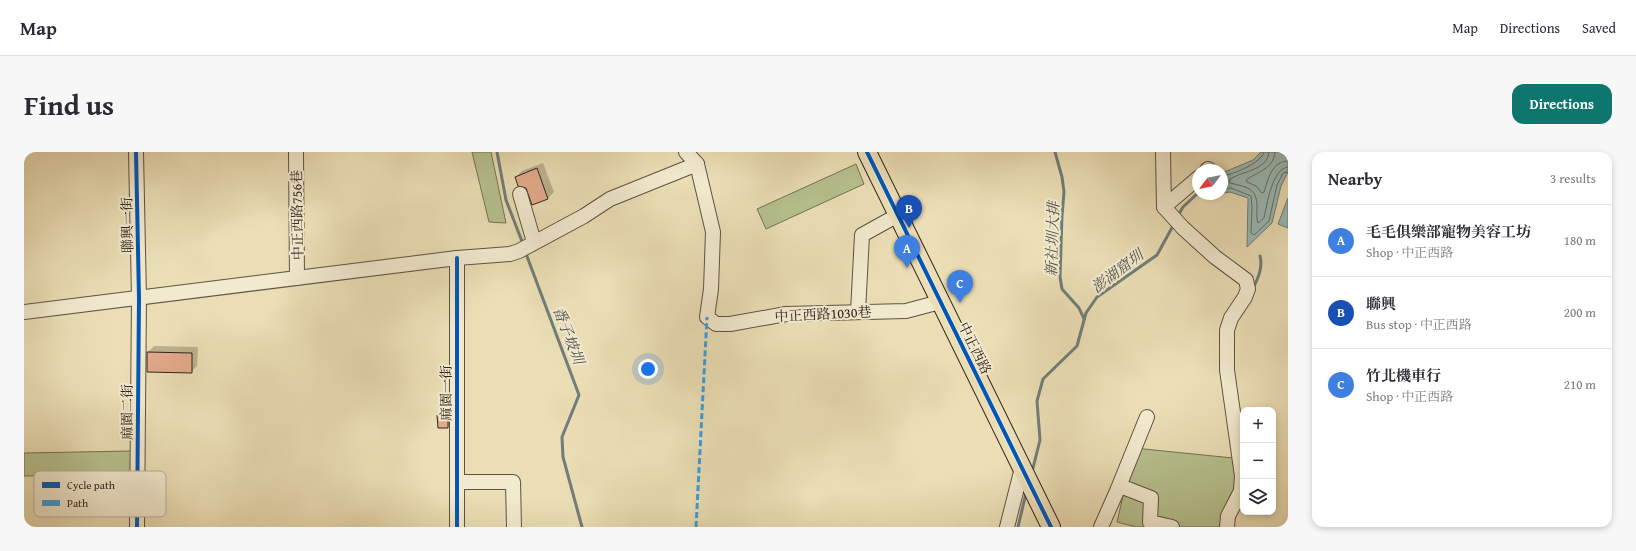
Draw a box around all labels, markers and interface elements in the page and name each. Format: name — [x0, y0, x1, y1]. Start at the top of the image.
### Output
text: Map — [20, 14, 57, 42]
text: Map — [1452, 18, 1478, 38]
text: Directions — [1500, 18, 1560, 38]
text: Saved — [1582, 18, 1616, 38]
text: Find us — [24, 84, 114, 125]
button: Directions — [1512, 84, 1612, 124]
north arrow — [1192, 164, 1228, 200]
text: Nearby — [1328, 166, 1382, 191]
text: 3 results — [1550, 169, 1596, 188]
street label: 中正西路756巷 — [286, 170, 308, 260]
pin: B — [896, 195, 922, 228]
street label: 聯興一街 — [117, 197, 137, 253]
water label: 新社圳大排 — [1040, 199, 1064, 277]
text: 毛毛俱樂部寵物美容工坊 — [1366, 221, 1531, 242]
text: A — [1337, 231, 1345, 250]
text: 180 m — [1564, 231, 1596, 250]
pin: A — [894, 235, 920, 268]
water label: 澎湖窟圳 — [1087, 243, 1150, 297]
text: Shop · 中正西路 — [1366, 243, 1453, 262]
pin: C — [947, 270, 973, 303]
text: 聯興 — [1366, 293, 1396, 314]
street label: 中正西路1030巷 — [774, 301, 872, 327]
water label: 番子坡圳 — [548, 303, 591, 370]
text: B — [1337, 303, 1345, 322]
text: 200 m — [1564, 303, 1596, 322]
text: Bus stop · 中正西路 — [1366, 315, 1472, 334]
street label: 中正西路 — [954, 318, 996, 378]
your location — [638, 359, 658, 379]
street label: 麻園一街 — [436, 365, 456, 421]
text: 竹北機車行 — [1366, 365, 1441, 386]
text: C — [1337, 375, 1345, 394]
text: 210 m — [1564, 375, 1596, 394]
street label: 麻園二街 — [117, 384, 137, 440]
text: Shop · 中正西路 — [1366, 387, 1453, 406]
map controls — [1240, 407, 1276, 515]
button: + — [1240, 407, 1276, 443]
button: − — [1240, 443, 1276, 479]
legend — [34, 471, 166, 517]
text: Cycle path — [67, 477, 116, 493]
button: layers — [1240, 479, 1276, 515]
text: Path — [67, 495, 89, 511]

